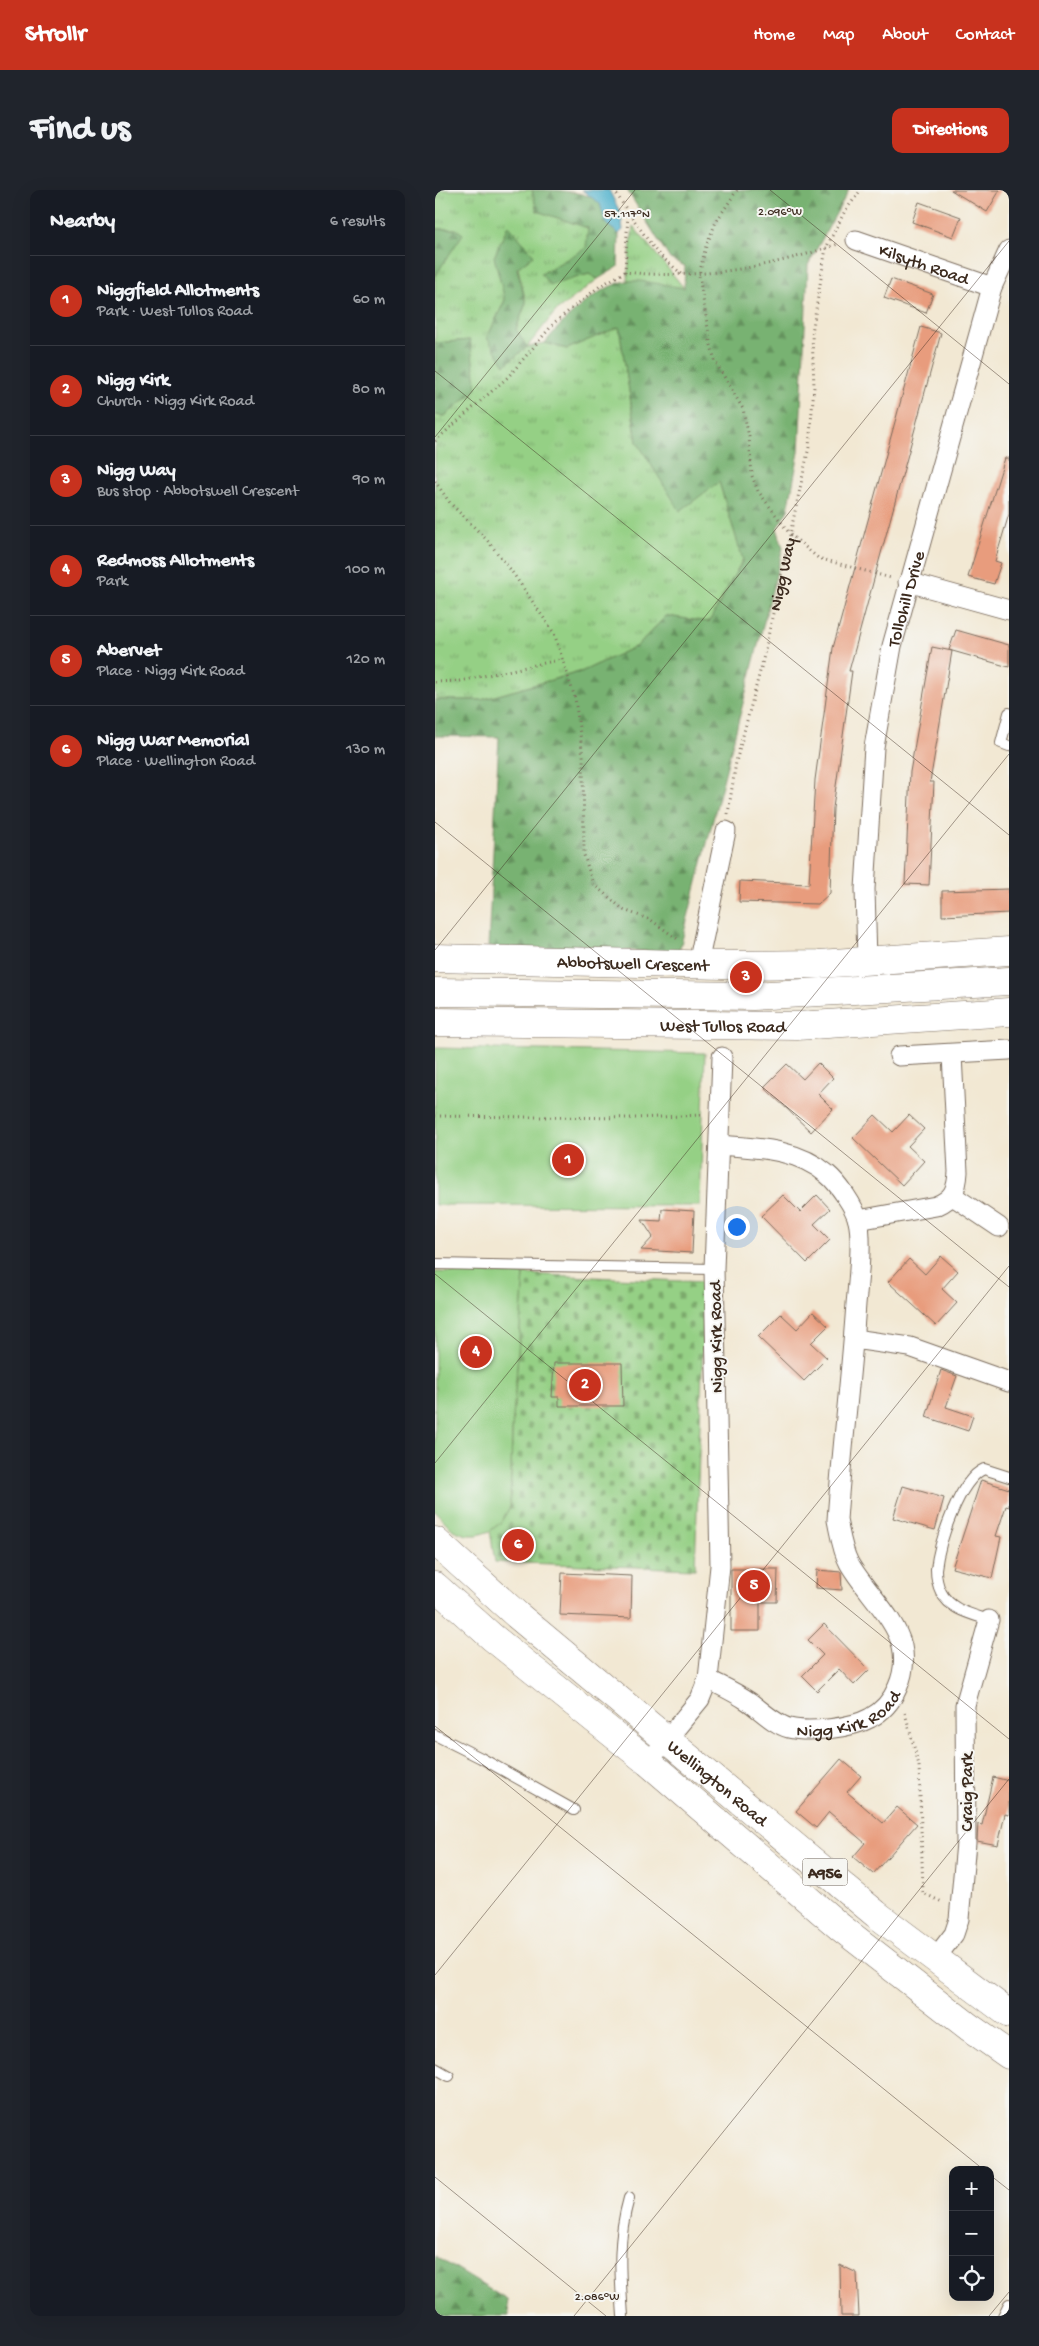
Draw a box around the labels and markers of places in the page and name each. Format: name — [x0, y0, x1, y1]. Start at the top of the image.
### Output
pin: 3 — [730, 958, 762, 996]
pin: 1 — [552, 1141, 584, 1179]
pin: 4 — [460, 1333, 492, 1371]
pin: 2 — [569, 1366, 601, 1404]
pin: 6 — [502, 1526, 534, 1564]
pin: 5 — [738, 1567, 770, 1605]

